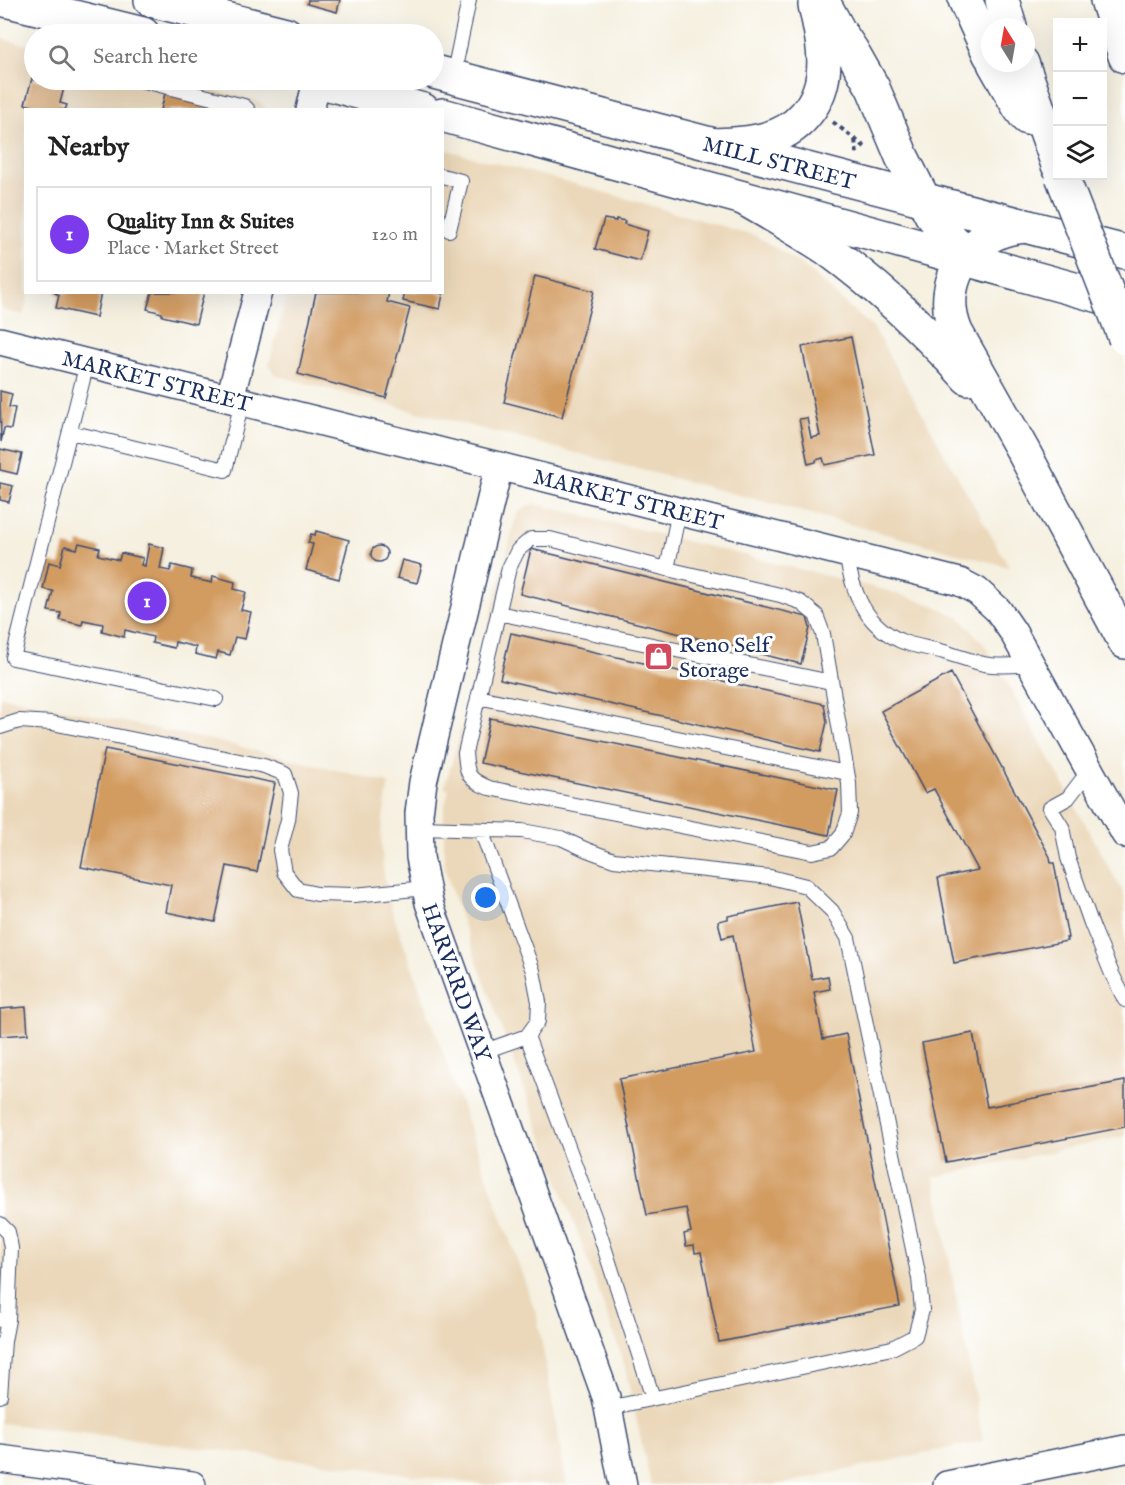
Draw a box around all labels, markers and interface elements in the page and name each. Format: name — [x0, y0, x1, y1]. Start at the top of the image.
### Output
north arrow — [981, 18, 1035, 72]
map controls — [1053, 18, 1107, 180]
button: + — [1053, 18, 1107, 72]
search box — [24, 24, 444, 90]
icon: search — [45, 41, 78, 74]
text: Search here — [93, 43, 198, 71]
button: − — [1053, 72, 1107, 126]
button: layers — [1053, 126, 1107, 180]
text: Nearby — [48, 131, 129, 164]
street label: MILL STREET — [700, 131, 858, 197]
text: Quality Inn & Suites — [107, 208, 294, 236]
text: 1 — [66, 222, 73, 247]
text: 120 m — [372, 222, 418, 247]
text: Place · Market Street — [107, 236, 279, 261]
street label: MARKET STREET — [59, 345, 254, 420]
street label: MARKET STREET — [530, 463, 726, 538]
pin: 1 — [128, 578, 166, 624]
place label: Reno Self Storage — [679, 632, 774, 685]
shop icon: Reno Self Storage — [642, 641, 674, 673]
your location — [471, 883, 500, 912]
street label: HARVARD WAY — [414, 900, 497, 1067]

